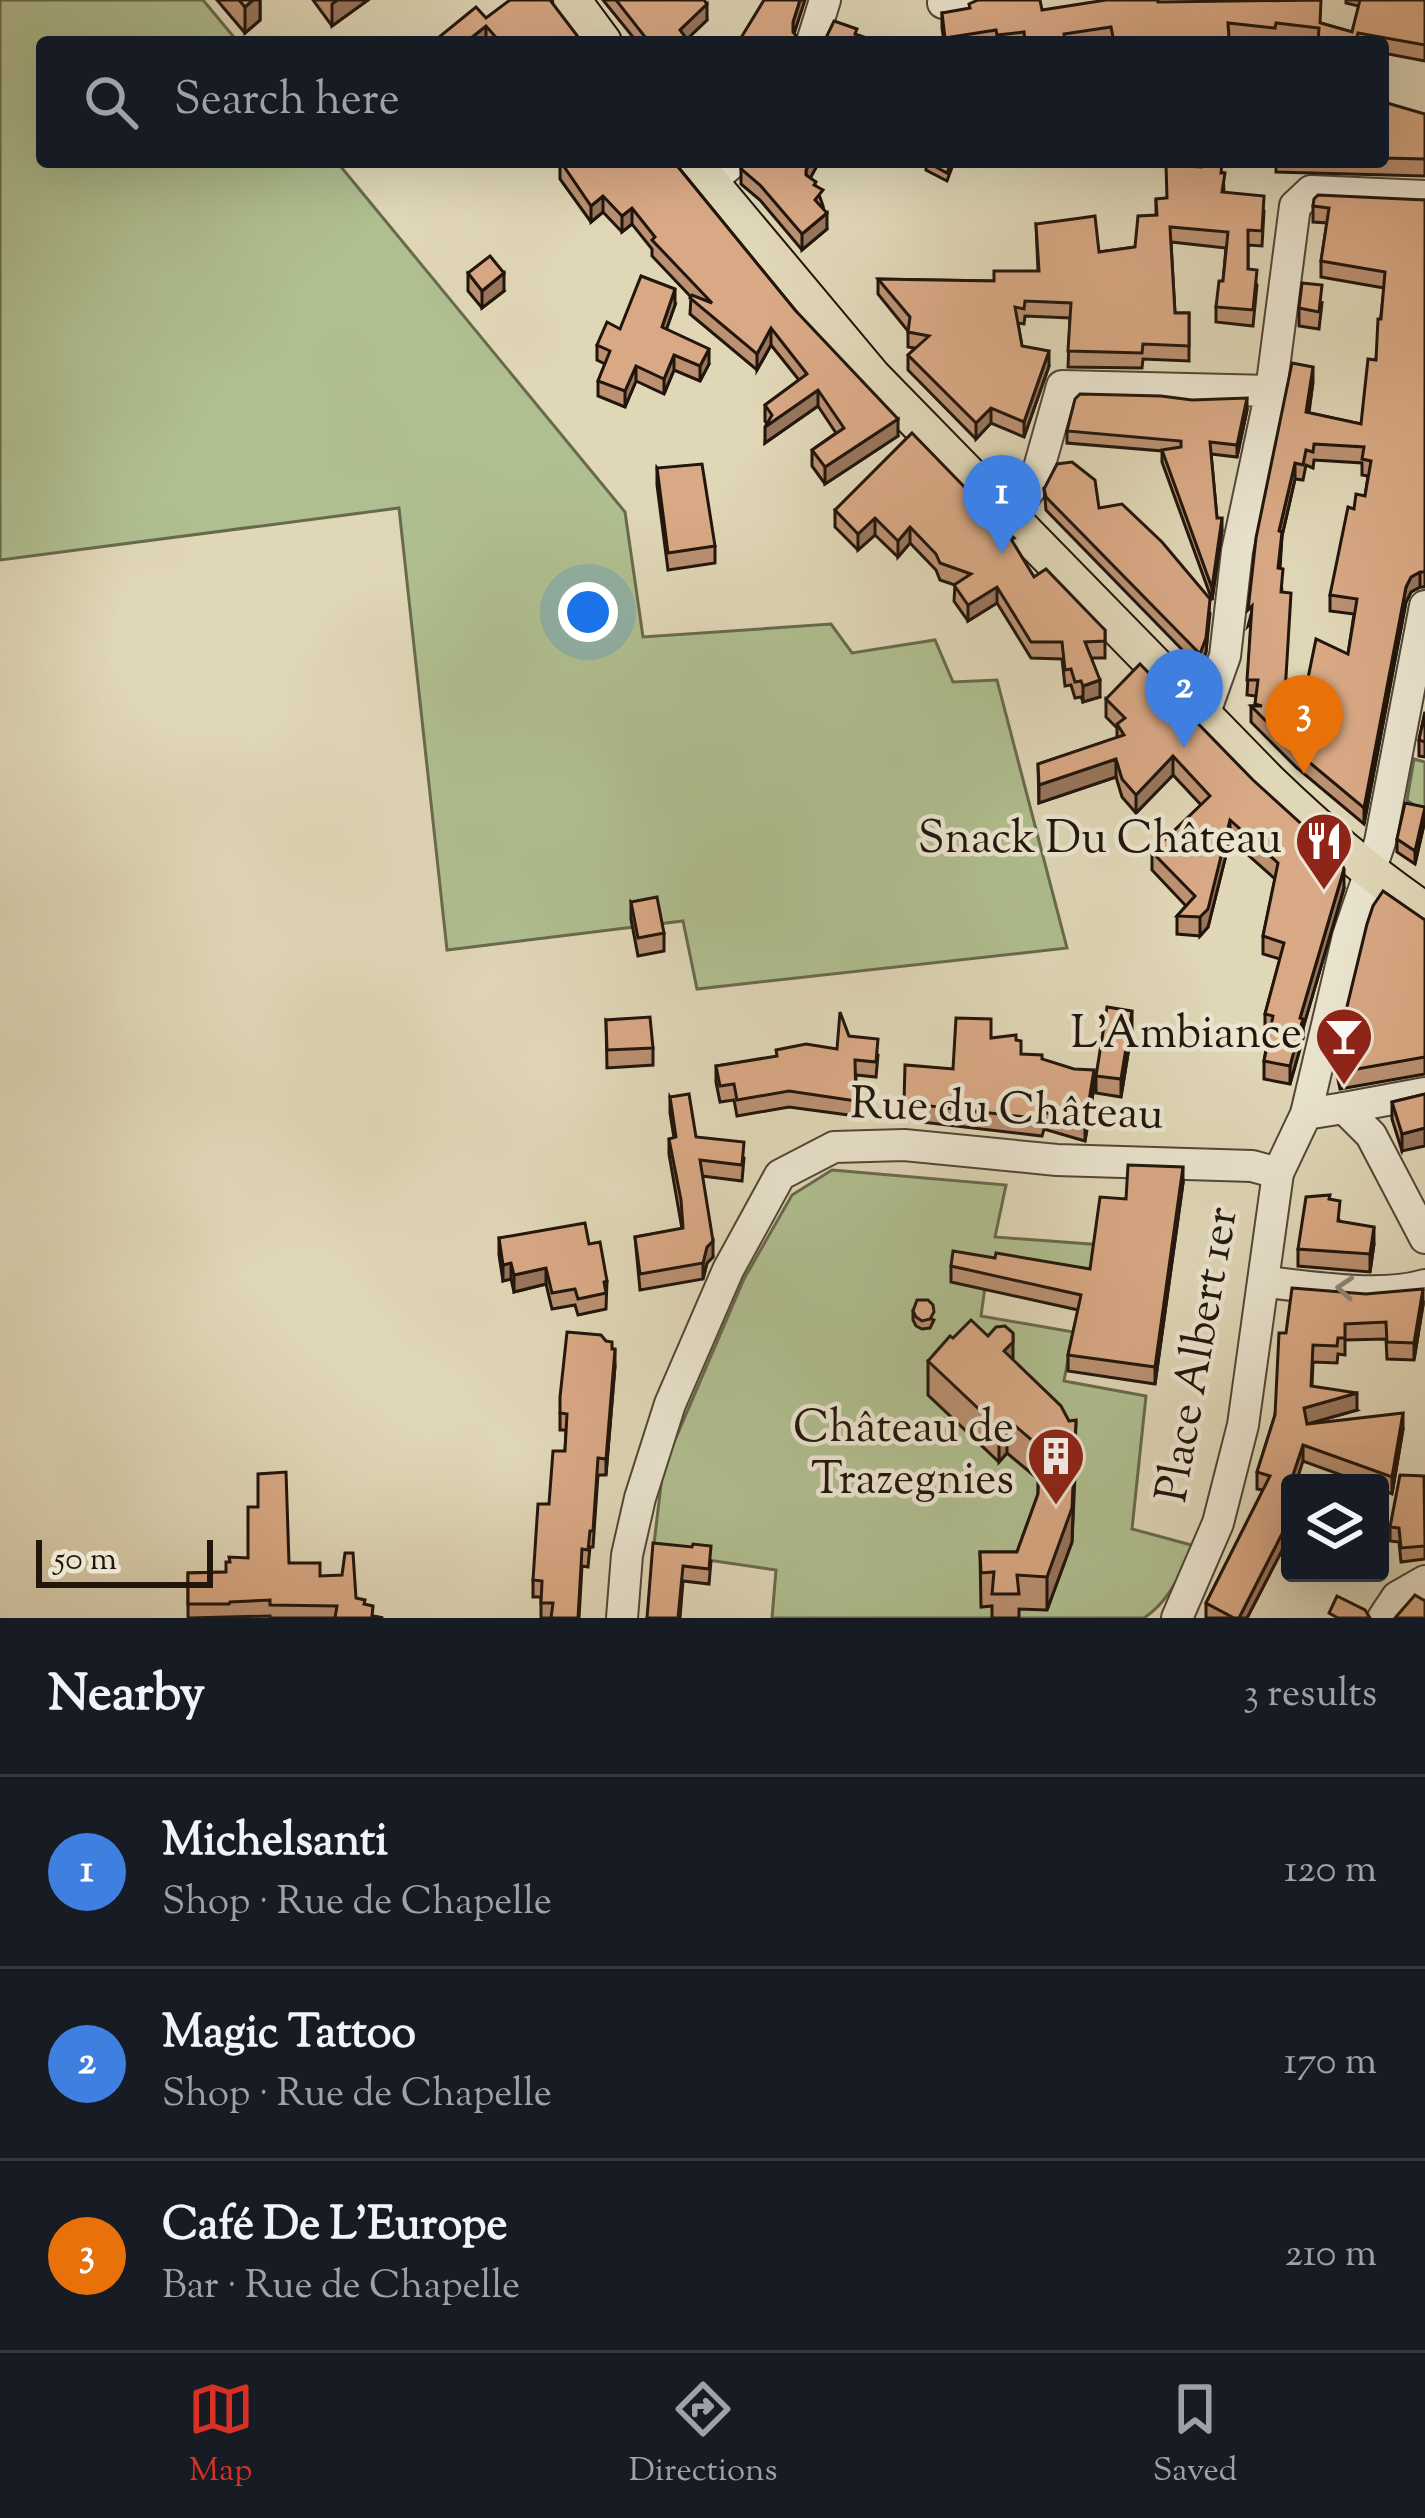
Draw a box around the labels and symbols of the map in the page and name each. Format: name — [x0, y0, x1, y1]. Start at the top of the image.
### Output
pin: 1 — [963, 455, 1041, 554]
your location — [558, 582, 618, 642]
pin: 2 — [1145, 649, 1223, 748]
pin: 3 — [1265, 675, 1343, 774]
place label: Snack Du Château — [918, 809, 1282, 874]
restaurant icon: Snack Du Château — [1293, 810, 1355, 892]
place label: L'Ambiance — [1070, 1004, 1302, 1069]
bar icon: L'Ambiance — [1313, 1005, 1375, 1087]
street label: Rue du Château — [849, 1074, 1165, 1150]
street label: Place Albert 1er — [1142, 1202, 1258, 1508]
one-way arrow — [1335, 1275, 1354, 1301]
place label: Château de Trazegnies — [793, 1398, 1014, 1515]
building icon: Château de Trazegnies — [1025, 1425, 1087, 1507]
scale bar — [36, 1534, 213, 1587]

